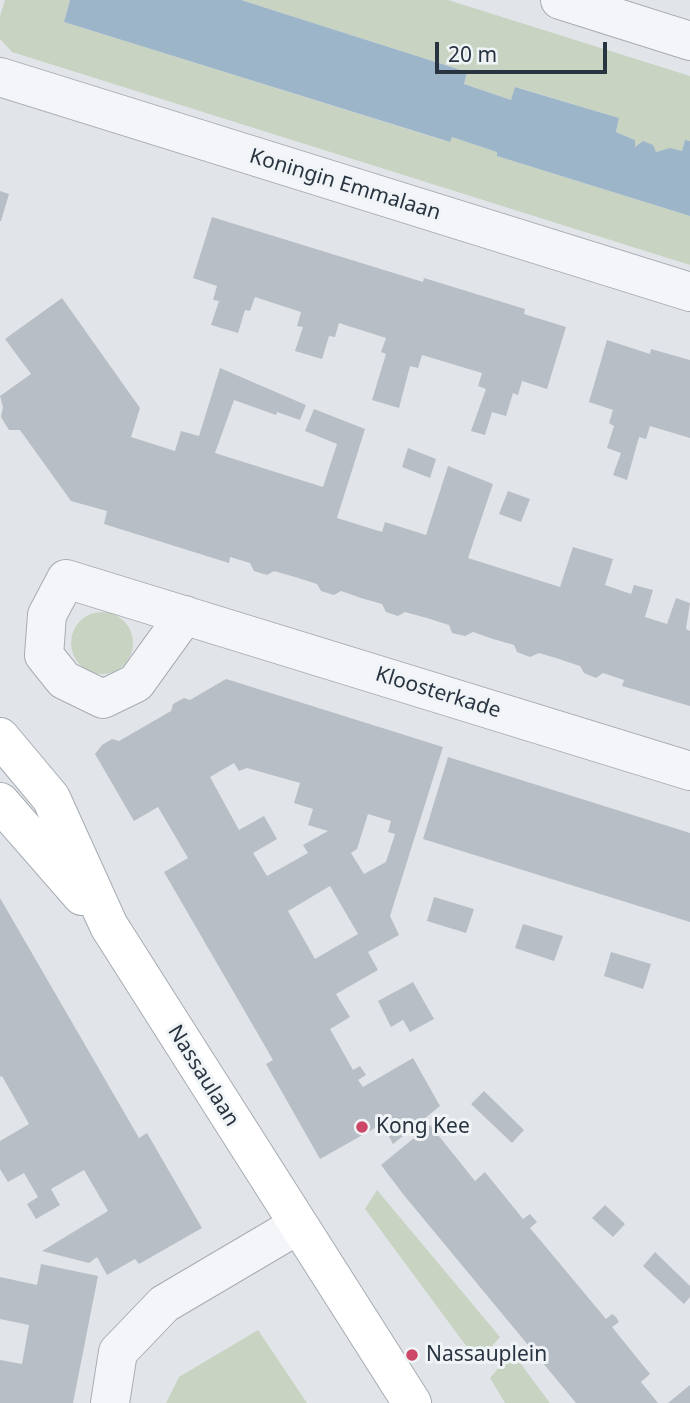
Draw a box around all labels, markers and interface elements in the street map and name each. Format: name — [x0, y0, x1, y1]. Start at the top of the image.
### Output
scale bar — [438, 28, 610, 72]
text: 20 m — [448, 40, 497, 68]
street label: Koningin Emmalaan — [246, 144, 444, 226]
street label: Kloosterkade — [372, 662, 504, 724]
street label: Nassaulaan — [162, 1021, 244, 1131]
place label: Kong Kee — [376, 1114, 470, 1140]
marker: Kong Kee — [354, 1119, 370, 1135]
place label: Nassauplein — [426, 1342, 547, 1368]
marker: Nassauplein — [404, 1347, 420, 1363]

